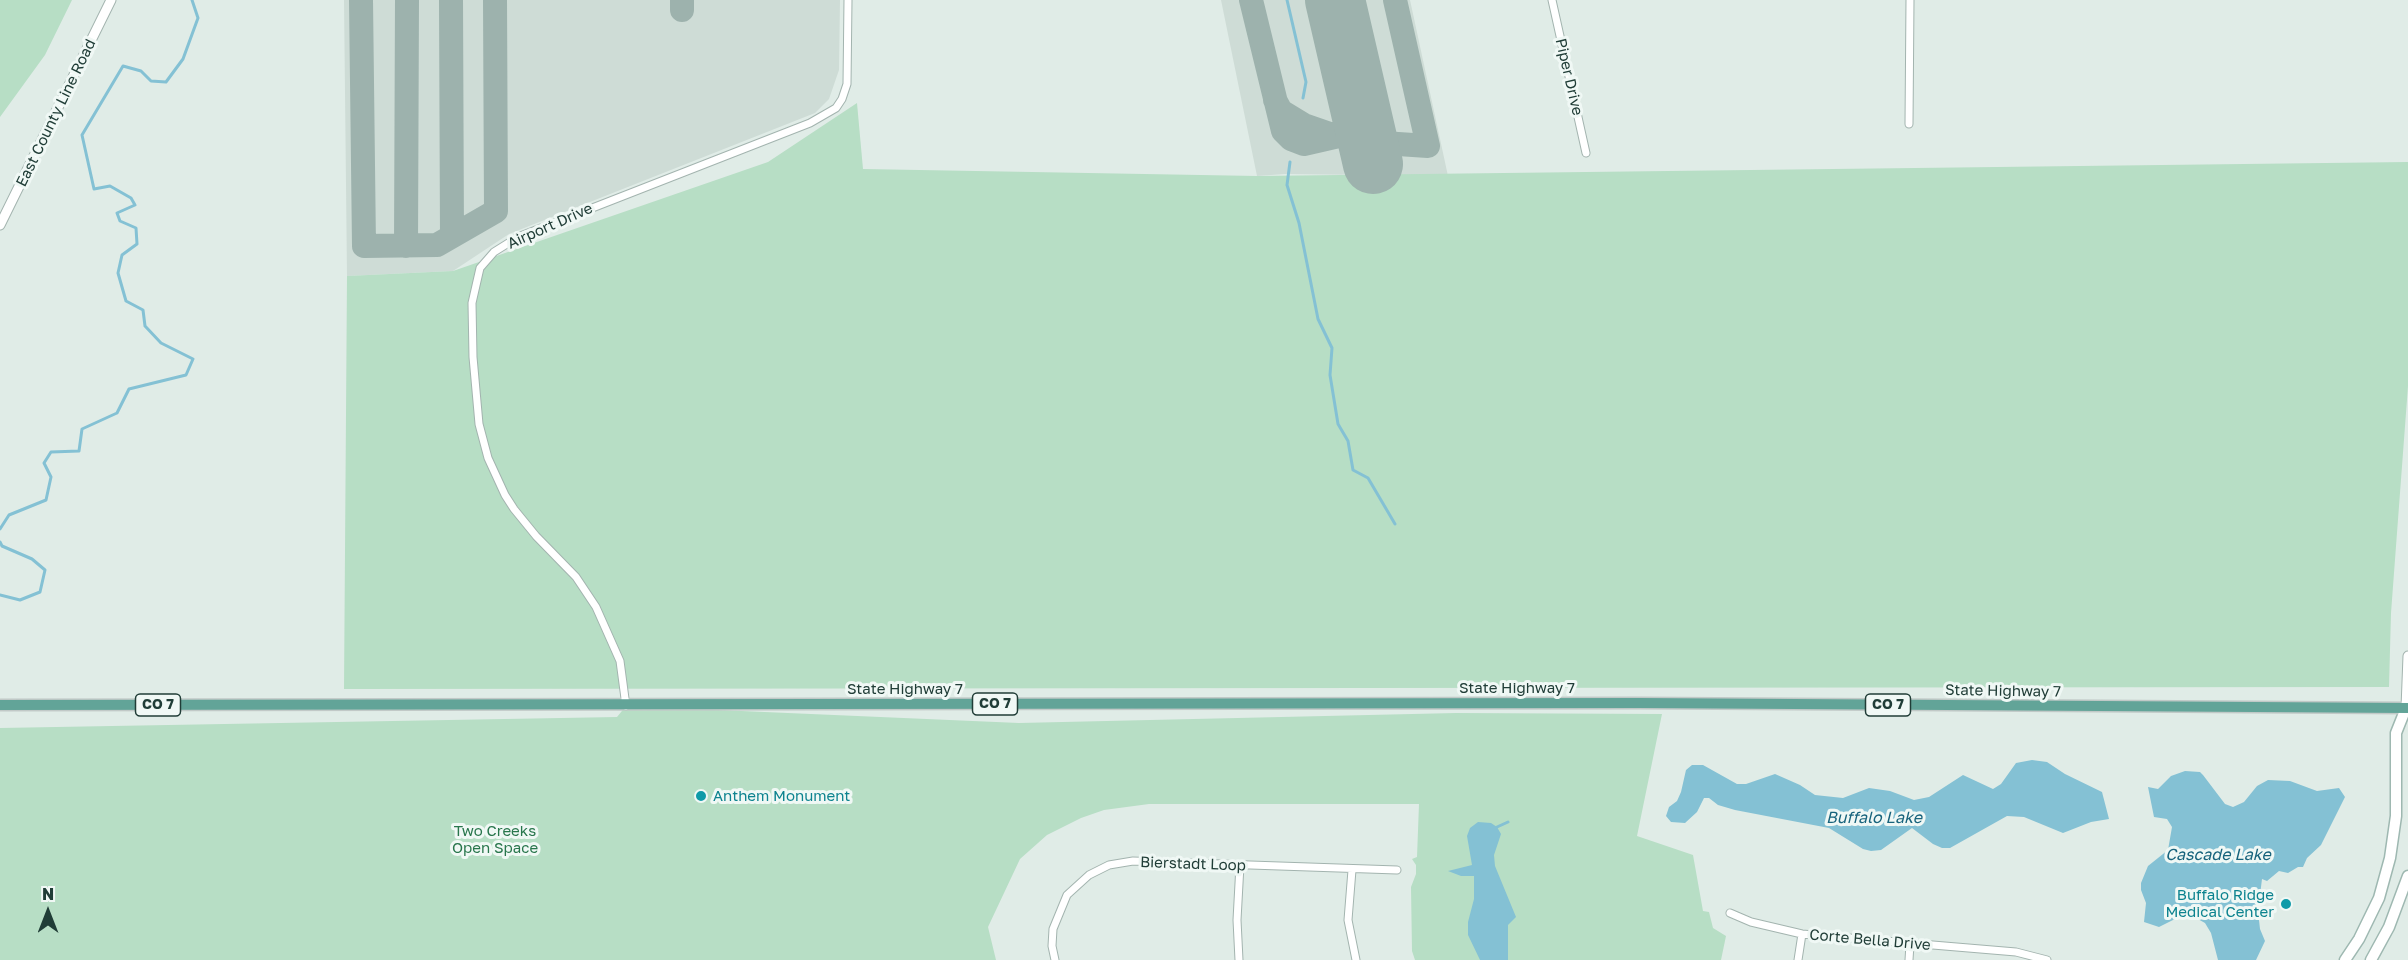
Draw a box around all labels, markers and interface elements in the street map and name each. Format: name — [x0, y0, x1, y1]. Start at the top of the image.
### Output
street label: East County Line Road — [12, 36, 100, 190]
street label: Piper Drive — [1551, 37, 1587, 117]
street label: Airport Drive — [505, 199, 595, 253]
street label: State Highway 7 — [1459, 679, 1575, 697]
street label: State Highway 7 — [847, 680, 963, 698]
street label: State Highway 7 — [1945, 681, 2061, 701]
road number: CO 7 — [972, 693, 1018, 715]
road number: CO 7 — [136, 694, 180, 716]
road number: CO 7 — [1866, 694, 1910, 716]
place label: Anthem Monument — [713, 787, 850, 805]
marker: Anthem Monument — [694, 789, 708, 803]
water label: Buffalo Lake — [1826, 808, 1922, 828]
park label: Two Creeks Open Space — [452, 822, 538, 857]
water label: Cascade Lake — [2165, 845, 2271, 865]
street label: Bierstadt Loop — [1140, 853, 1246, 875]
north arrow — [18, 882, 78, 942]
text: N — [42, 884, 54, 904]
place label: Buffalo Ridge Medical Center — [2165, 886, 2274, 921]
marker: Buffalo Ridge Medical Center — [2279, 897, 2293, 911]
street label: Corte Bella Drive — [1809, 926, 1931, 954]

